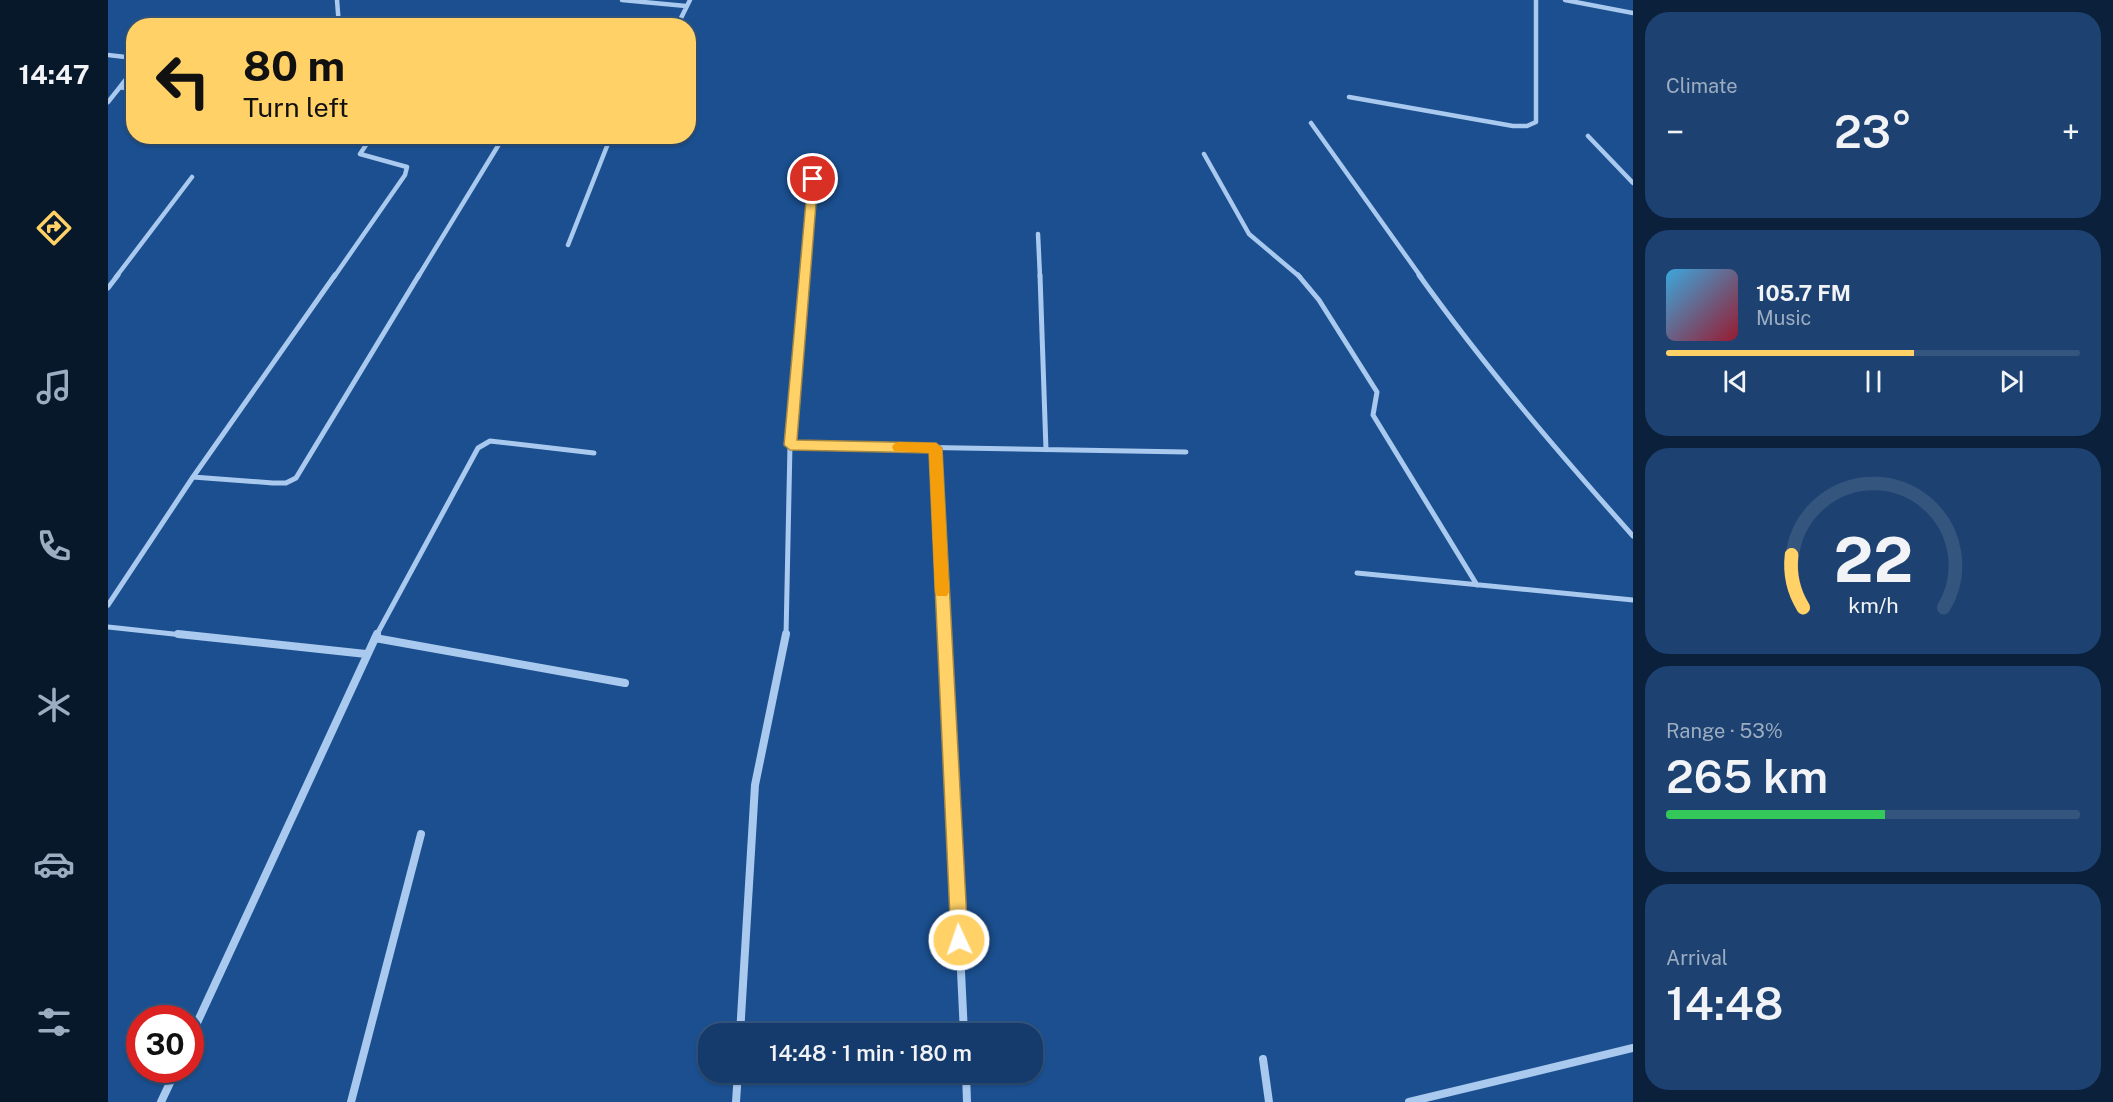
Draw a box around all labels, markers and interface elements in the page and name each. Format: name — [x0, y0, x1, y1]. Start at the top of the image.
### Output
text: 80 m — [243, 41, 345, 90]
icon: left — [144, 42, 222, 120]
text: 14:47 — [18, 58, 90, 90]
text: Climate — [1666, 74, 1738, 98]
text: Turn left — [243, 91, 349, 123]
text: 23° — [1834, 105, 1912, 158]
text: − — [1666, 113, 1684, 151]
text: + — [2062, 113, 2080, 151]
pin — [787, 153, 838, 204]
icon: arrive — [796, 162, 829, 195]
icon: directions — [33, 207, 75, 249]
text: 105.7 FM — [1756, 280, 1851, 306]
text: Music — [1756, 306, 1811, 330]
icon: previous — [1719, 365, 1752, 398]
icon: pause — [1857, 365, 1890, 398]
icon: next — [1995, 365, 2028, 398]
icon: music — [33, 366, 75, 408]
text: 22 — [1833, 523, 1913, 596]
icon: phone — [33, 525, 75, 567]
text: km/h — [1848, 593, 1898, 618]
icon: climate — [33, 684, 75, 726]
text: Range · 53% — [1666, 719, 1783, 743]
text: 265 km — [1666, 750, 1828, 803]
icon: car — [33, 843, 75, 885]
position arrow — [927, 908, 991, 972]
text: Arrival — [1666, 946, 1728, 970]
text: 14:48 — [1666, 977, 1784, 1030]
icon: filters — [33, 1001, 75, 1043]
speed limit sign: 30 — [126, 1005, 204, 1083]
text: 14:48 · 1 min · 180 m — [769, 1040, 972, 1066]

